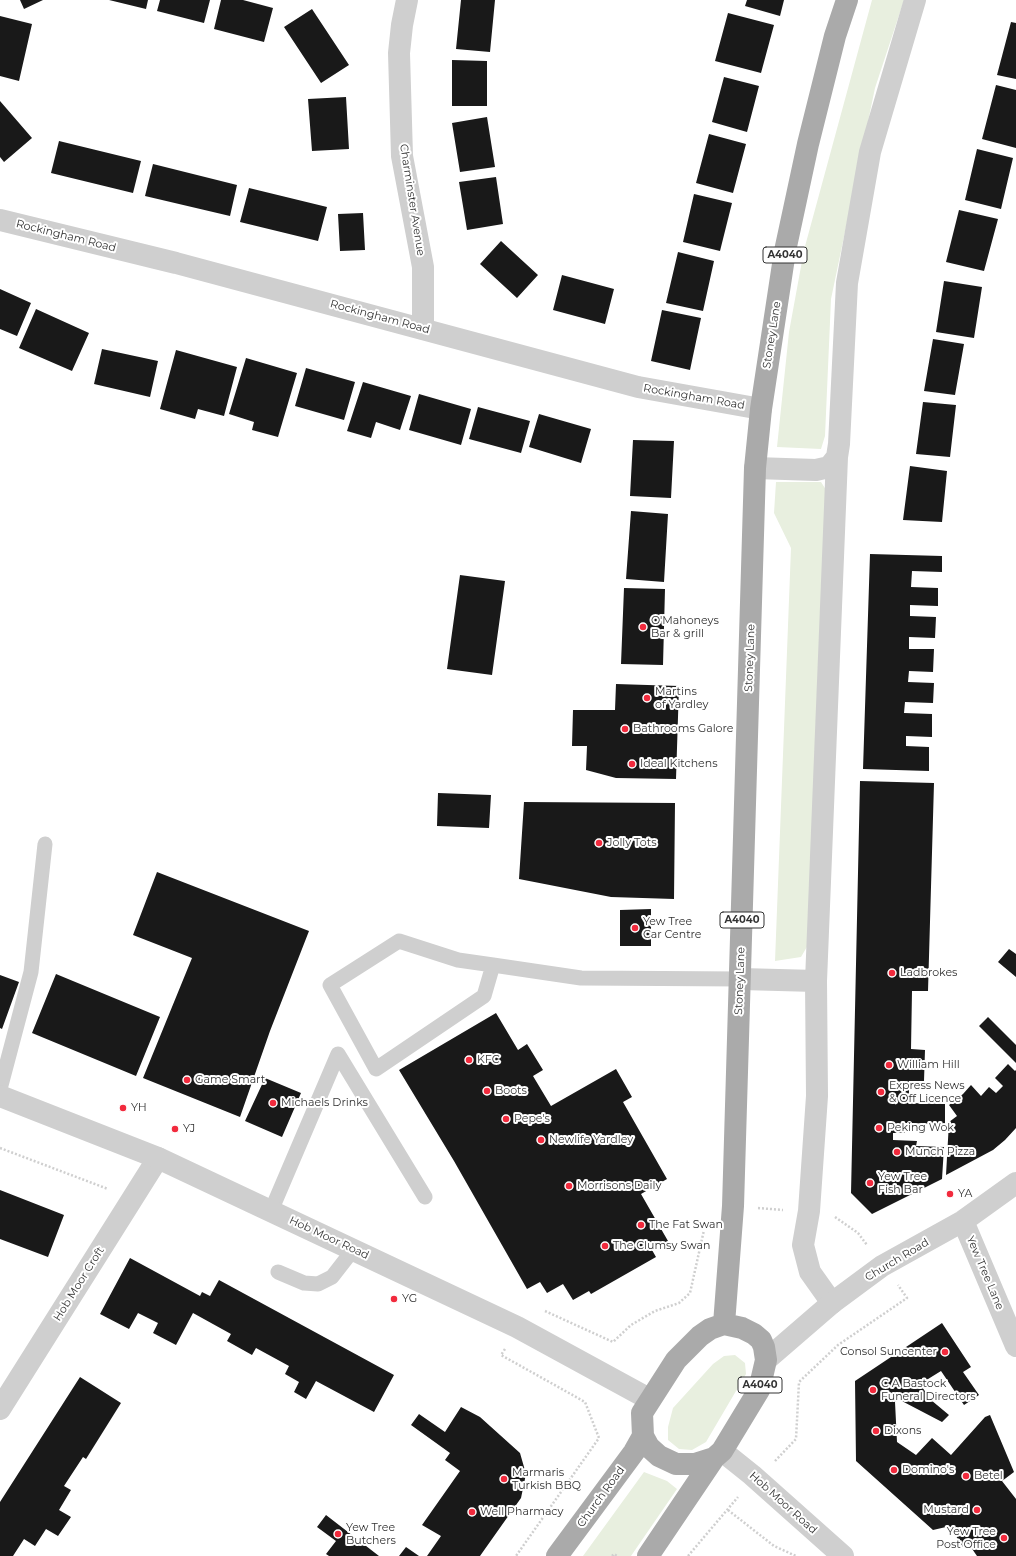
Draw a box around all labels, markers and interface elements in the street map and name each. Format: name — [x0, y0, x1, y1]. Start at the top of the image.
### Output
street label: Charminster Avenue — [397, 143, 427, 257]
street label: Rockingham Road — [15, 217, 117, 255]
road number: A4040 — [763, 247, 807, 263]
street label: Rockingham Road — [329, 297, 431, 337]
street label: Stoney Lane — [760, 300, 784, 370]
street label: Rockingham Road — [642, 382, 746, 412]
place label: O'Mahoneys Bar & grill — [651, 614, 719, 640]
marker: O'Mahoneys Bar & grill — [638, 622, 648, 632]
street label: Stoney Lane — [742, 624, 758, 692]
place label: Martins of Yardley — [655, 685, 708, 711]
marker: Martins of Yardley — [642, 693, 652, 703]
place label: Bathrooms Galore — [633, 722, 733, 736]
marker: Bathrooms Galore — [620, 724, 630, 734]
place label: Ideal Kitchens — [640, 757, 718, 771]
marker: Ideal Kitchens — [627, 759, 637, 769]
place label: Jolly Tots — [607, 836, 657, 850]
marker: Jolly Tots — [594, 838, 604, 848]
road number: A4040 — [720, 912, 764, 928]
place label: Yew Tree Car Centre — [643, 915, 702, 941]
marker: Yew Tree Car Centre — [630, 923, 640, 933]
street label: Stoney Lane — [732, 947, 748, 1015]
place label: Ladbrokes — [900, 966, 957, 980]
marker: Ladbrokes — [887, 968, 897, 978]
place label: KFC — [477, 1053, 499, 1067]
marker: KFC — [464, 1055, 474, 1065]
place label: William Hill — [897, 1058, 960, 1072]
marker: William Hill — [884, 1060, 894, 1070]
place label: Game Smart — [195, 1073, 265, 1087]
marker: Game Smart — [182, 1075, 192, 1085]
place label: Express News & Off Licence — [889, 1079, 965, 1105]
place label: Boots — [495, 1084, 527, 1098]
marker: Boots — [482, 1086, 492, 1096]
marker: Express News & Off Licence — [876, 1087, 886, 1097]
place label: Michaels Drinks — [281, 1096, 368, 1110]
marker: Michaels Drinks — [268, 1098, 278, 1108]
place label: YH — [131, 1101, 147, 1115]
marker: YH — [118, 1103, 128, 1113]
place label: Pepe's — [514, 1112, 550, 1126]
marker: Pepe's — [501, 1114, 511, 1124]
place label: Peking Wok — [887, 1121, 954, 1135]
place label: YJ — [183, 1122, 195, 1136]
marker: Peking Wok — [874, 1123, 884, 1133]
marker: YJ — [170, 1124, 180, 1134]
place label: Newlife Yardley — [549, 1133, 633, 1147]
marker: Newlife Yardley — [536, 1135, 546, 1145]
place label: Munch Pizza — [905, 1145, 975, 1159]
marker: Munch Pizza — [892, 1147, 902, 1157]
place label: Yew Tree Fish Bar — [878, 1170, 927, 1196]
marker: Yew Tree Fish Bar — [865, 1178, 875, 1188]
place label: Morrisons Daily — [577, 1179, 661, 1193]
marker: Morrisons Daily — [564, 1181, 574, 1191]
place label: YA — [958, 1187, 972, 1201]
marker: YA — [945, 1189, 955, 1199]
street label: Hob Moor Road — [287, 1214, 371, 1262]
place label: The Fat Swan — [649, 1218, 723, 1232]
marker: The Fat Swan — [636, 1220, 646, 1230]
street label: Yew Tree Lane — [963, 1234, 1007, 1312]
street label: Church Road — [863, 1236, 931, 1284]
place label: The Clumsy Swan — [613, 1239, 710, 1253]
marker: The Clumsy Swan — [600, 1241, 610, 1251]
street label: Hob Moor Croft — [51, 1244, 107, 1324]
place label: YG — [402, 1292, 417, 1306]
marker: YG — [389, 1294, 399, 1304]
place label: Consol Suncenter — [840, 1345, 937, 1359]
marker: Consol Suncenter — [940, 1347, 950, 1357]
road number: A4040 — [738, 1377, 782, 1393]
place label: C A Bastock Funeral Directors — [881, 1377, 976, 1403]
marker: C A Bastock Funeral Directors — [868, 1385, 878, 1395]
place label: Dixons — [884, 1424, 921, 1438]
marker: Dixons — [871, 1426, 881, 1436]
place label: Domino's — [902, 1463, 954, 1477]
street label: Church Road — [574, 1464, 628, 1530]
marker: Domino's — [889, 1465, 899, 1475]
place label: Marmaris Turkish BBQ — [512, 1466, 581, 1492]
street label: Hob Moor Road — [746, 1469, 820, 1537]
place label: Betel — [974, 1469, 1003, 1483]
marker: Betel — [961, 1471, 971, 1481]
marker: Marmaris Turkish BBQ — [499, 1474, 509, 1484]
place label: Mustard — [923, 1503, 969, 1517]
place label: Well Pharmacy — [480, 1505, 563, 1519]
marker: Mustard — [972, 1505, 982, 1515]
marker: Well Pharmacy — [467, 1507, 477, 1517]
place label: Yew Tree Butchers — [346, 1521, 396, 1547]
place label: Yew Tree Post Office — [936, 1525, 996, 1551]
marker: Yew Tree Butchers — [333, 1529, 343, 1539]
marker: Yew Tree Post Office — [999, 1533, 1009, 1543]

